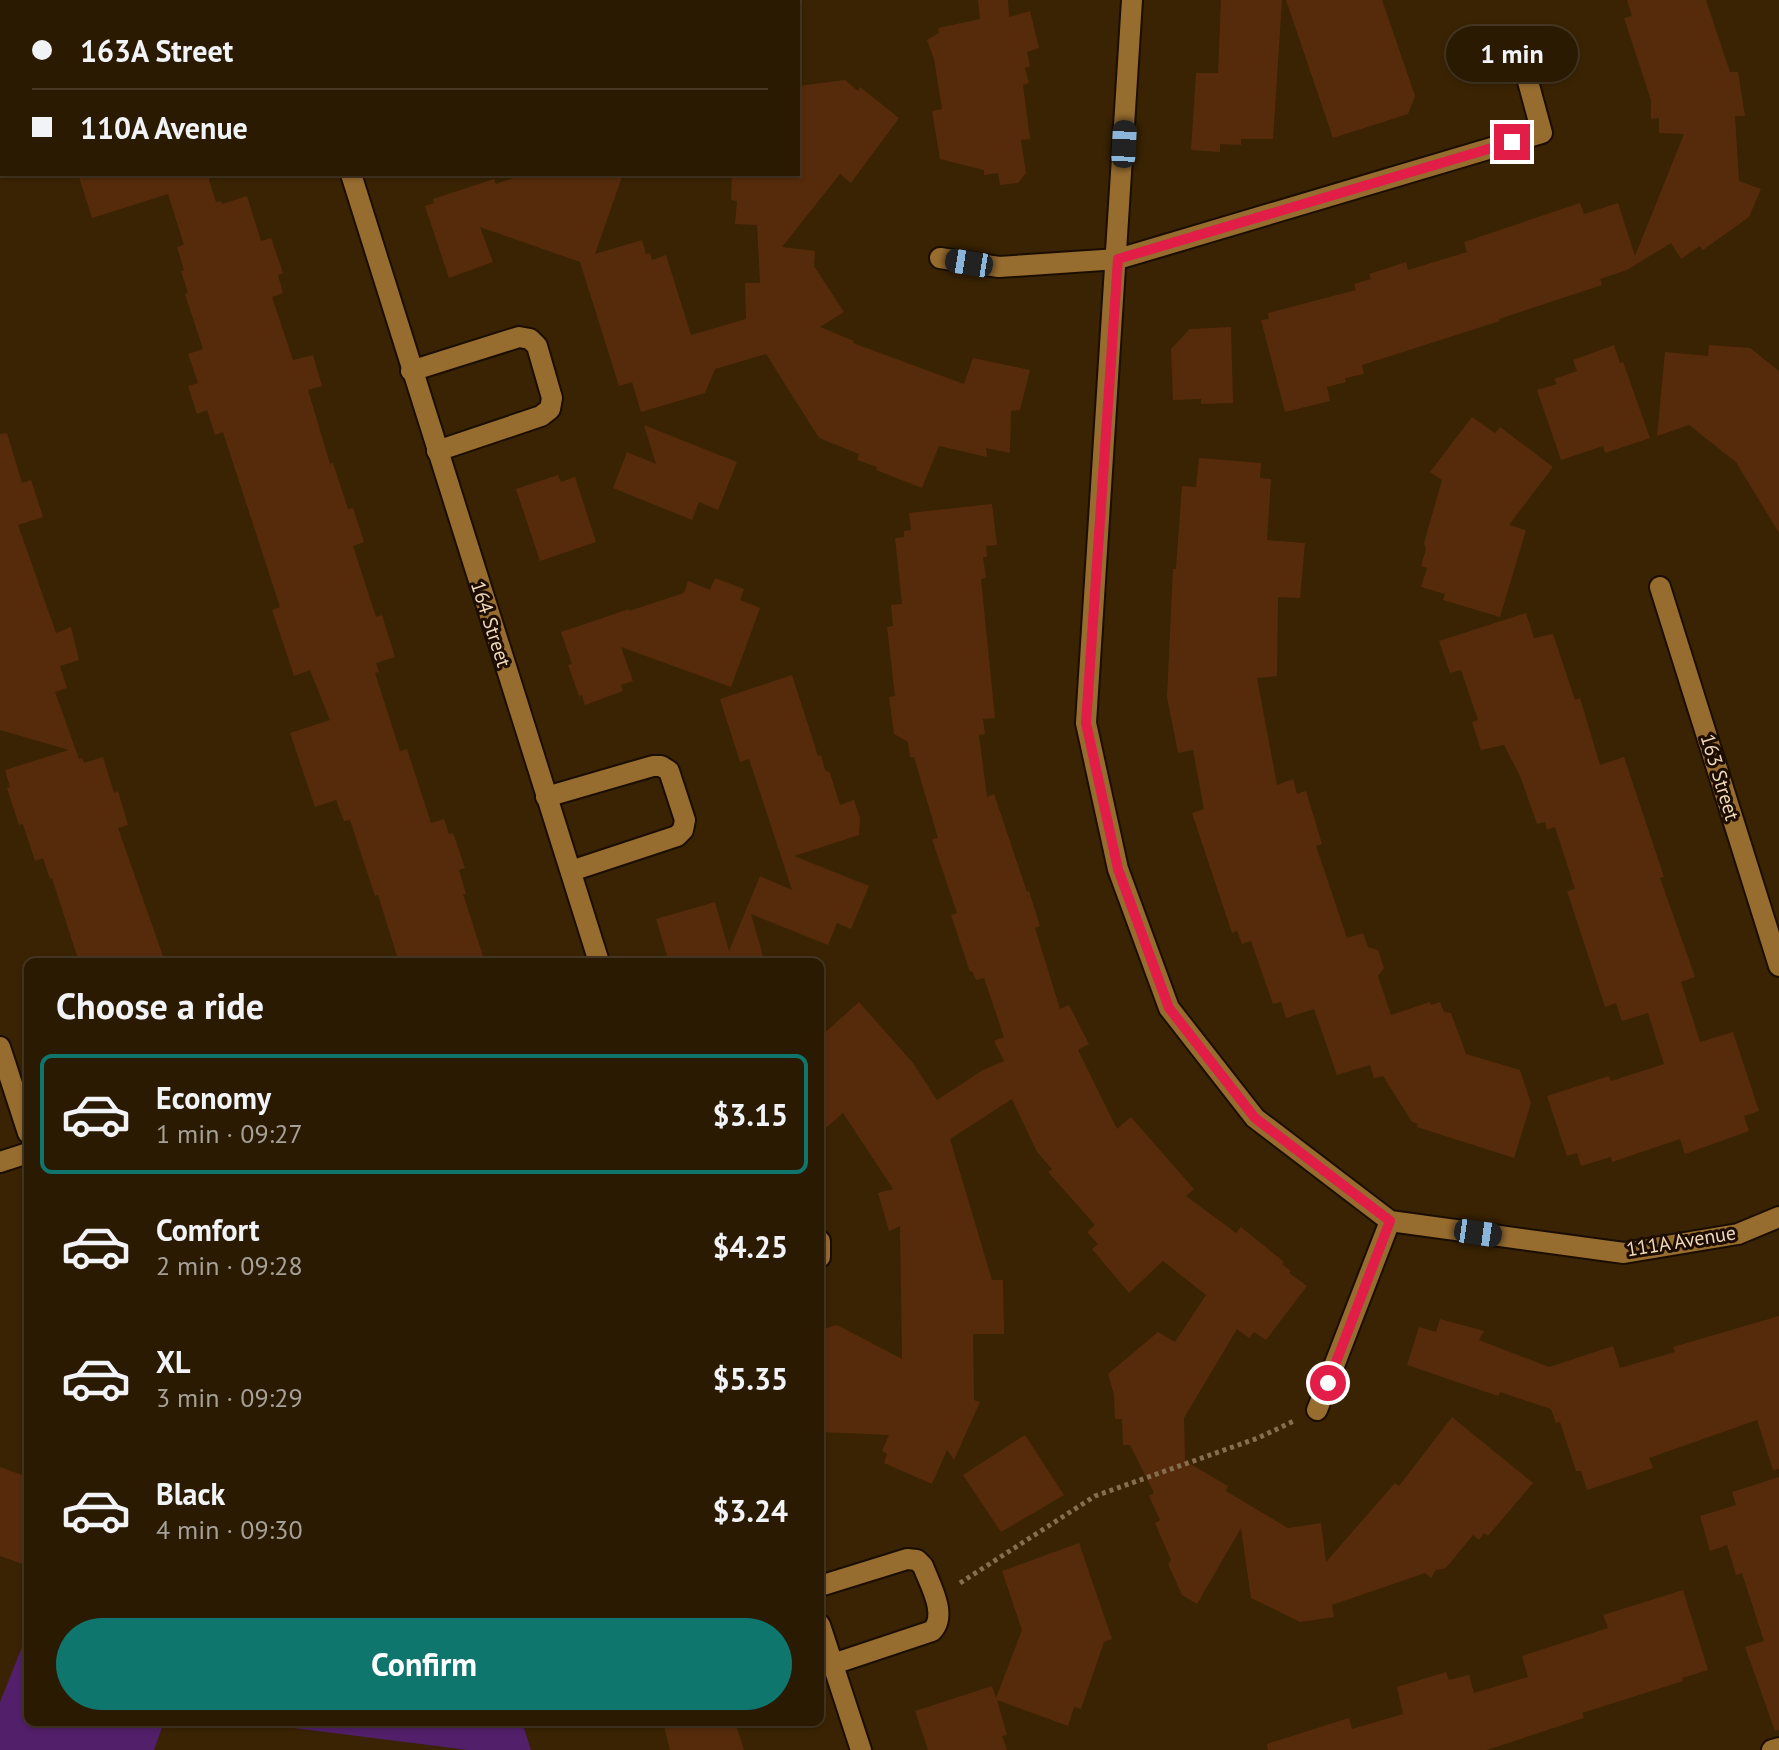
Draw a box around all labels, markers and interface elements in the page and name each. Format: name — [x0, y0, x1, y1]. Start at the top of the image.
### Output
callout: 1 min — [1446, 26, 1578, 82]
text: 163A Street — [80, 31, 233, 70]
text: 1 min — [1480, 37, 1544, 70]
text: 110A Avenue — [80, 108, 248, 147]
car — [1111, 119, 1137, 169]
route end — [1494, 124, 1530, 160]
car — [943, 247, 995, 279]
street label: 164 Street — [465, 578, 517, 671]
street label: 163 Street — [1695, 731, 1746, 824]
text: Choose a ride — [56, 982, 264, 1029]
icon: car — [60, 1078, 132, 1150]
text: Economy — [156, 1078, 271, 1117]
text: $3.15 — [713, 1095, 788, 1134]
text: 1 min · 09:27 — [156, 1117, 303, 1150]
icon: car — [60, 1210, 132, 1282]
text: Comfort — [156, 1210, 259, 1249]
car — [1453, 1218, 1503, 1248]
street label: 111A Avenue — [1624, 1219, 1738, 1263]
text: $4.25 — [713, 1227, 788, 1266]
text: 2 min · 09:28 — [156, 1249, 303, 1282]
icon: car — [60, 1342, 132, 1414]
text: XL — [156, 1342, 190, 1381]
text: $5.35 — [713, 1359, 788, 1398]
route start — [1310, 1365, 1346, 1401]
text: 3 min · 09:29 — [156, 1381, 303, 1414]
icon: car — [60, 1474, 132, 1546]
text: Black — [156, 1474, 225, 1513]
text: $3.24 — [713, 1491, 788, 1530]
text: 4 min · 09:30 — [156, 1513, 303, 1546]
button: Confirm — [56, 1618, 792, 1710]

